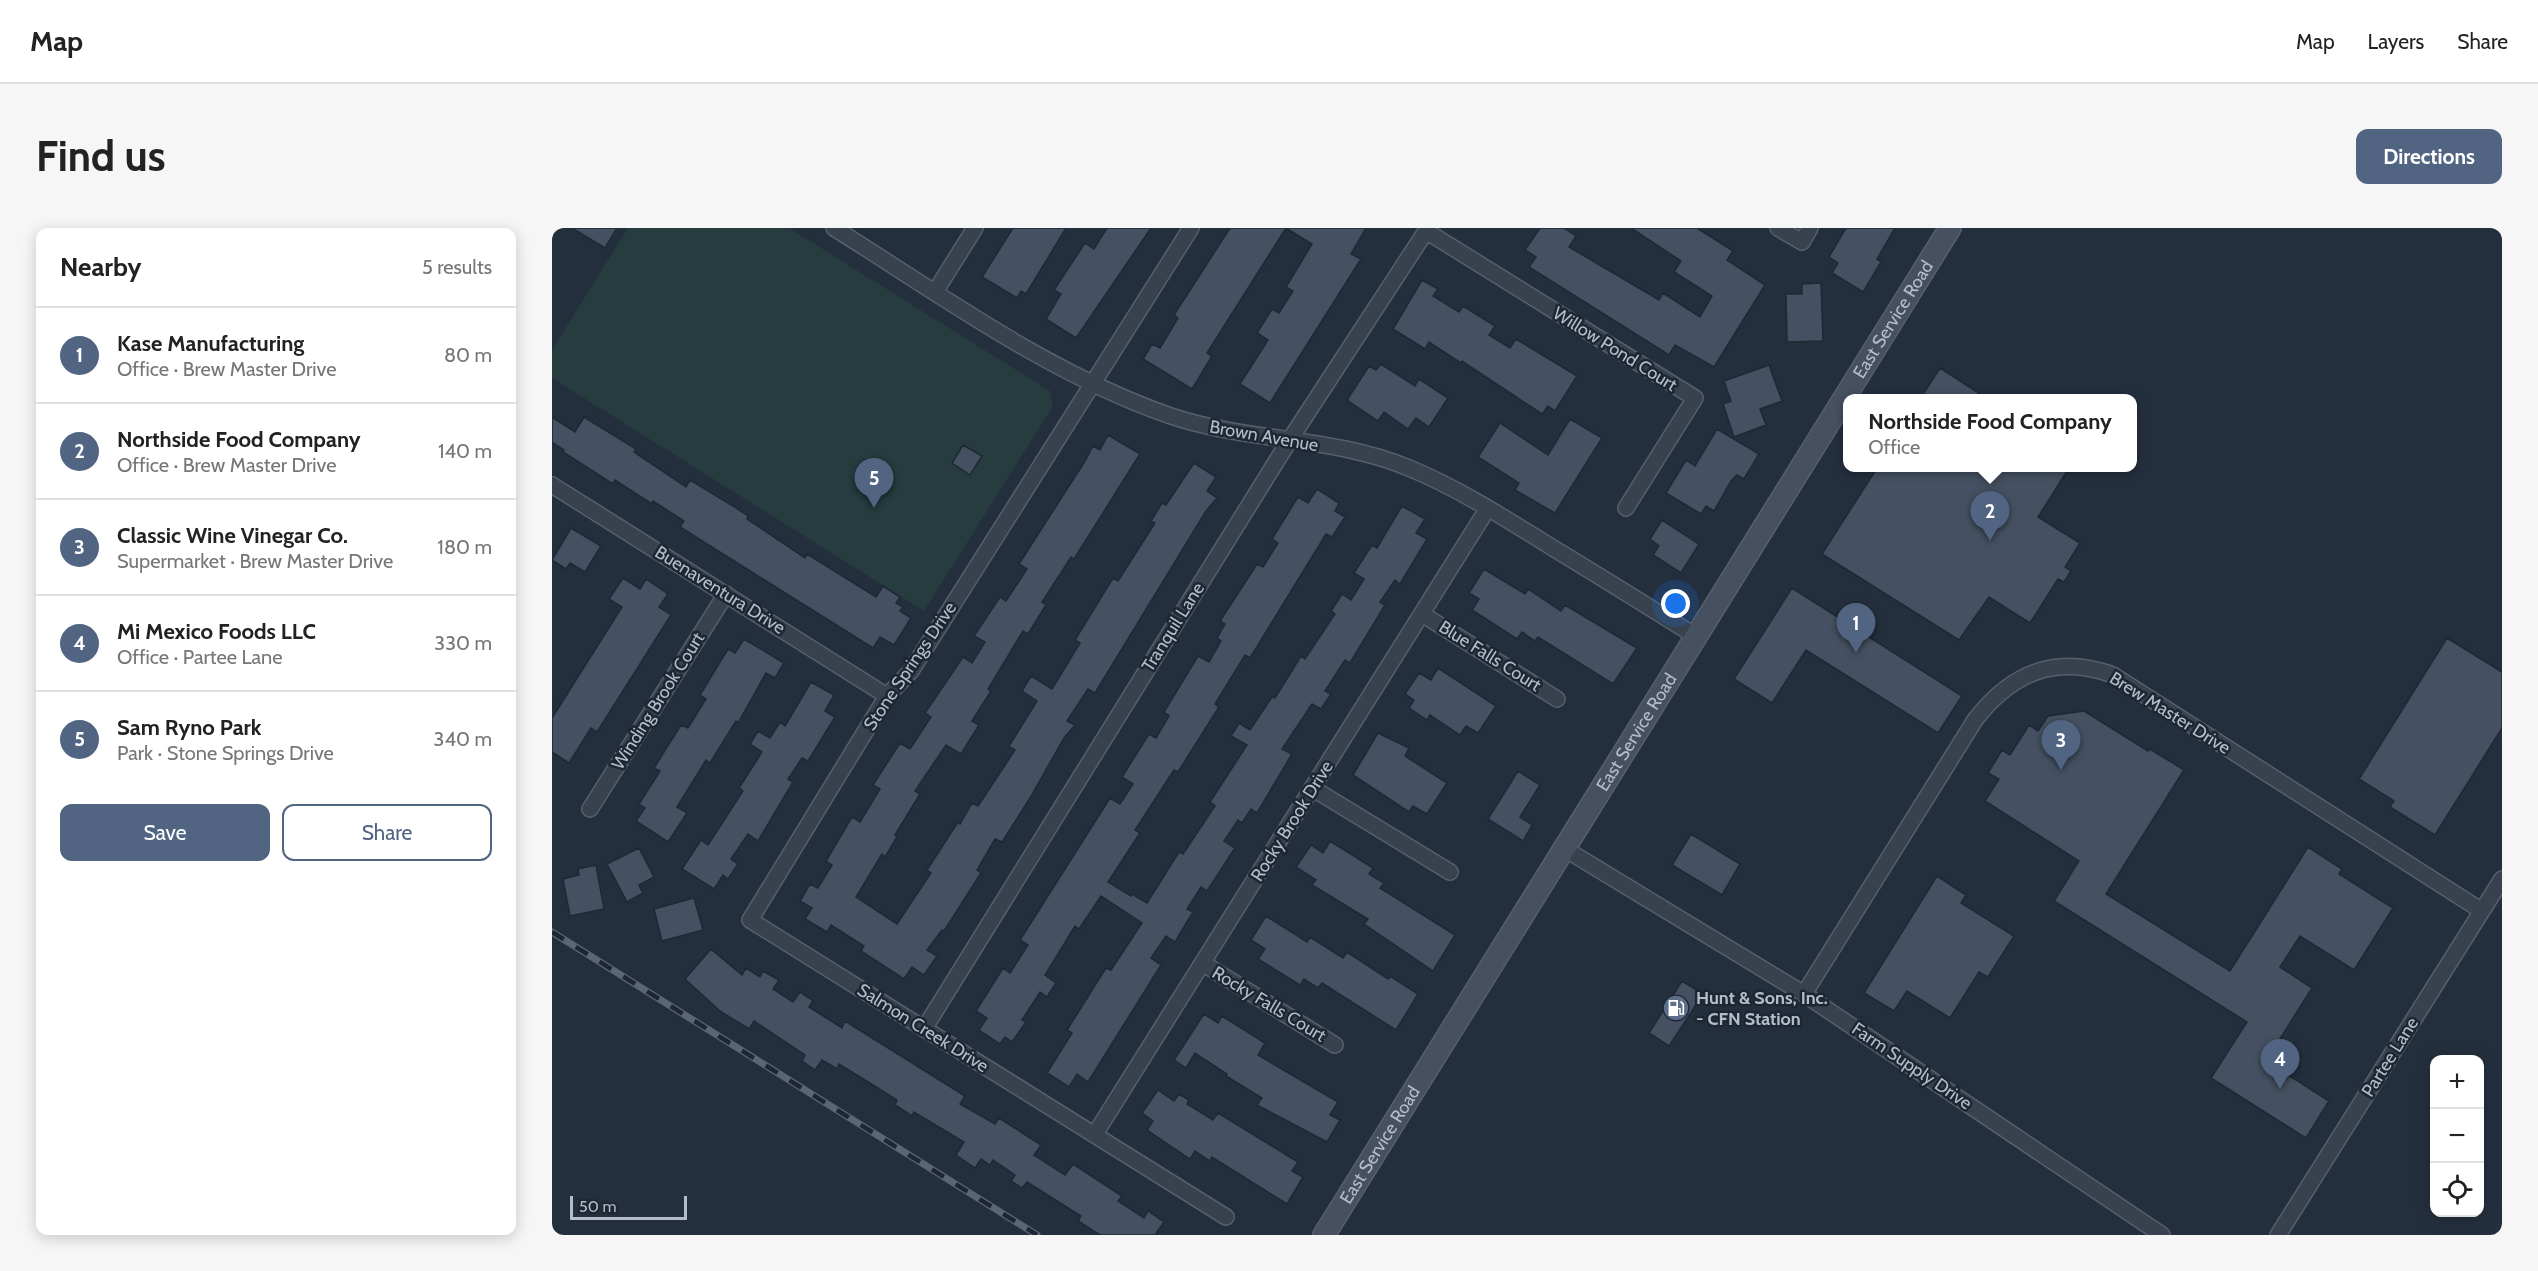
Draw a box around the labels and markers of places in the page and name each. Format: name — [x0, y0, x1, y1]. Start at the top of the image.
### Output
pin: 5 — [854, 458, 894, 508]
pin: 2 — [1970, 492, 2010, 541]
pin: 1 — [1836, 604, 1876, 653]
pin: 3 — [2042, 720, 2080, 770]
place label: Hunt & Sons, Inc. - CFN Station — [1696, 987, 1828, 1030]
fuel station icon: Hunt & Sons, Inc. - CFN Station — [1661, 993, 1691, 1023]
pin: 4 — [2260, 1040, 2300, 1089]

